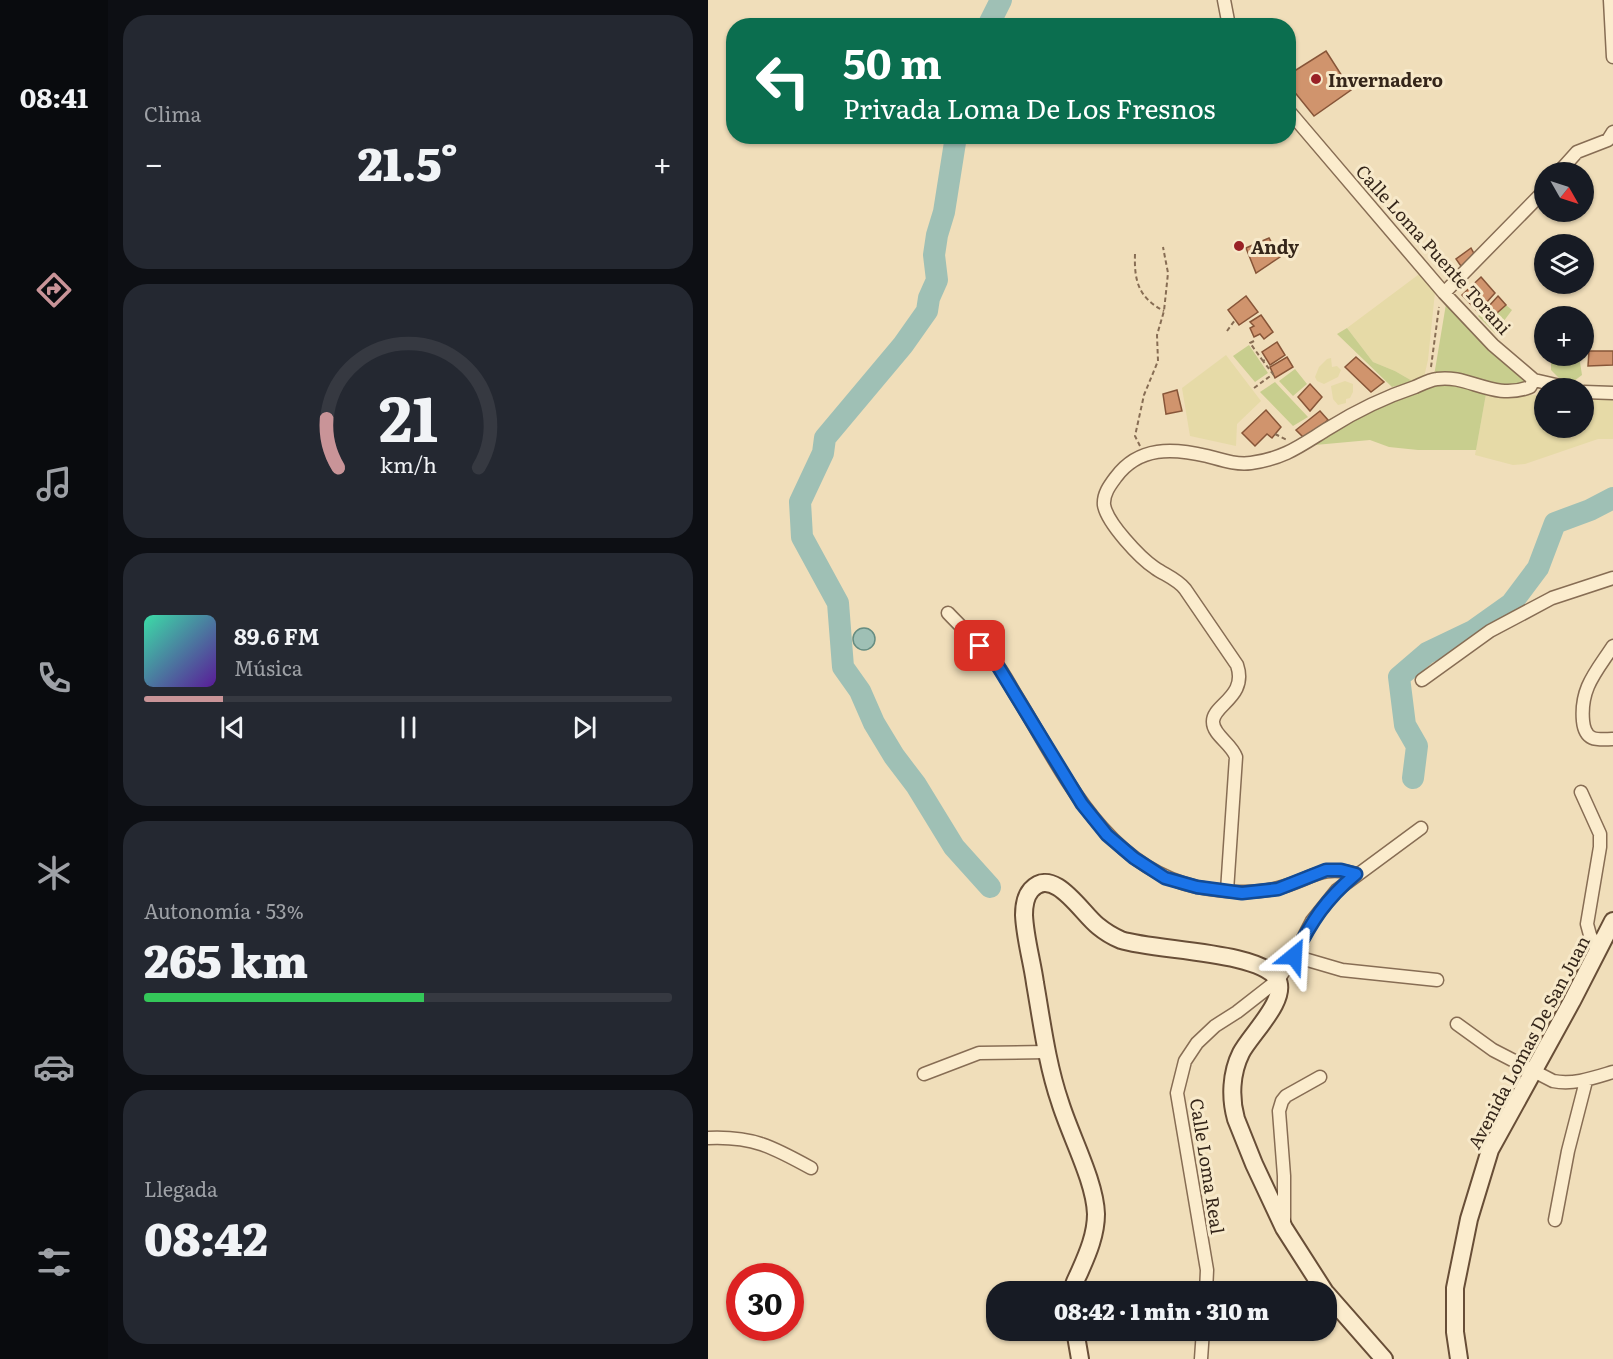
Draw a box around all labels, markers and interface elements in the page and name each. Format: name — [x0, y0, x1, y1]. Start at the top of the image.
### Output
text: 50 m — [843, 30, 942, 92]
icon: left — [744, 42, 822, 120]
place label: Invernadero — [1328, 66, 1443, 93]
marker: Invernadero — [1309, 72, 1323, 86]
text: 08:41 — [20, 76, 88, 116]
text: Privada Loma De Los Fresnos — [843, 87, 1216, 127]
text: Clima — [144, 98, 201, 128]
text: 21.5° — [358, 128, 458, 195]
text: − — [144, 137, 163, 186]
text: + — [653, 137, 672, 186]
street label: Calle Loma Puente Torani — [1350, 158, 1518, 340]
north arrow — [1534, 162, 1594, 222]
map controls — [1534, 162, 1594, 438]
place label: Andy — [1251, 233, 1299, 260]
button: layers — [1534, 234, 1594, 294]
marker: Andy — [1232, 239, 1246, 253]
icon: directions — [33, 269, 75, 311]
button: + — [1534, 306, 1594, 366]
text: 21 — [378, 369, 438, 461]
button: − — [1534, 378, 1594, 438]
text: km/h — [379, 448, 437, 480]
icon: music — [33, 463, 75, 505]
text: 89.6 FM — [234, 619, 319, 652]
pin — [954, 620, 1005, 671]
icon: arrive — [963, 629, 996, 662]
text: Música — [234, 652, 303, 682]
icon: phone — [33, 657, 75, 699]
icon: previous — [216, 711, 249, 744]
icon: pause — [392, 711, 425, 744]
icon: next — [568, 711, 601, 744]
icon: climate — [33, 852, 75, 894]
text: Autonomía · 53% — [144, 895, 304, 925]
position arrow — [1262, 924, 1326, 988]
text: 265 km — [144, 925, 308, 992]
street label: Avenida Lomas De San Juan — [1460, 930, 1596, 1154]
icon: car — [33, 1046, 75, 1088]
street label: Calle Loma Real — [1184, 1096, 1232, 1236]
text: Llegada — [144, 1173, 218, 1203]
text: 08:42 — [144, 1203, 268, 1270]
icon: filters — [33, 1241, 75, 1283]
speed limit sign: 30 — [726, 1263, 804, 1341]
text: 08:42 · 1 min · 310 m — [1054, 1294, 1269, 1327]

